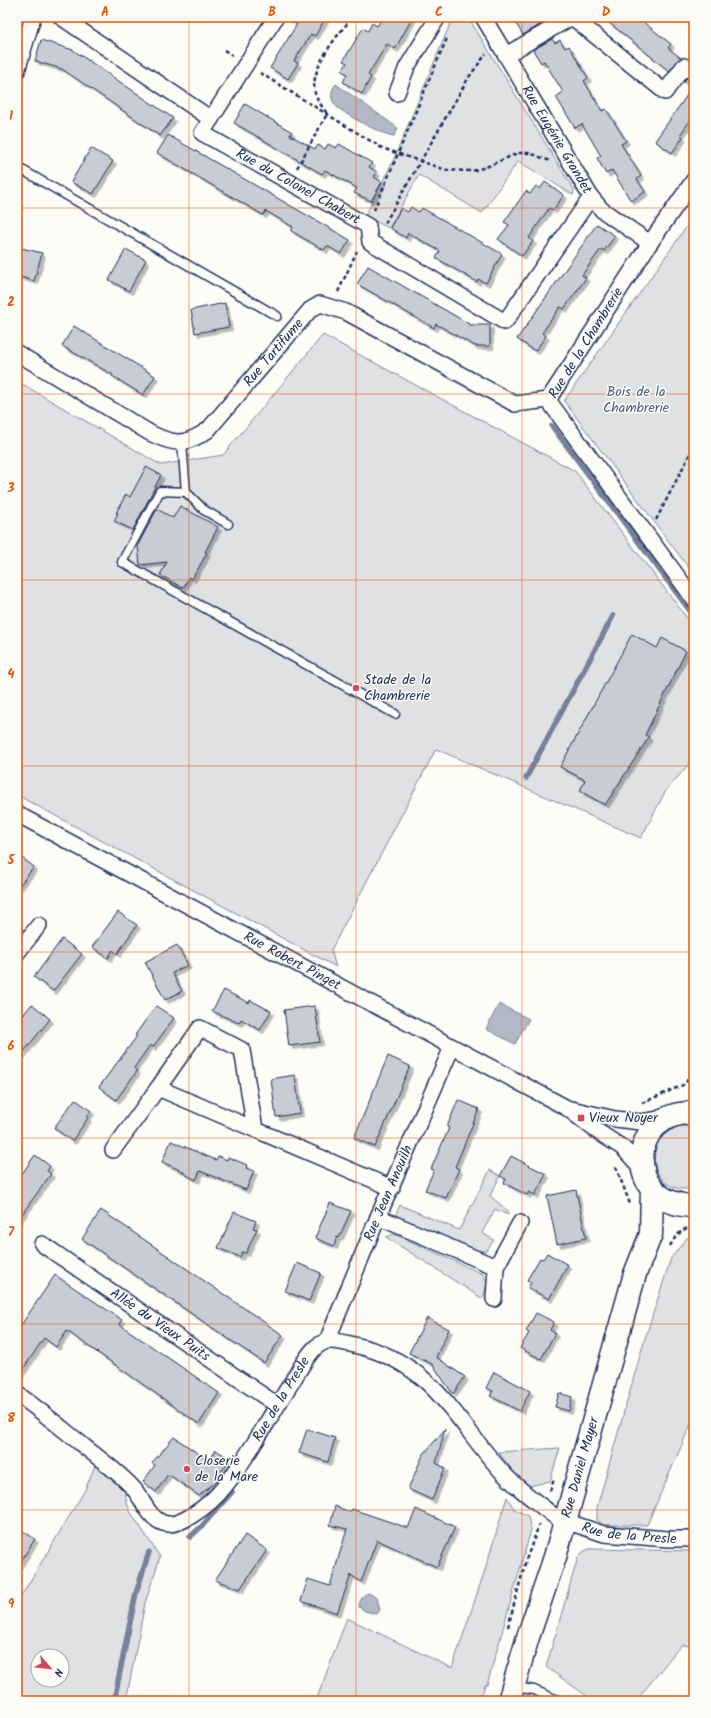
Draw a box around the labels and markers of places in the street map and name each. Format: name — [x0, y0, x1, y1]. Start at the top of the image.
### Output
place label: Stade de la Chambrerie — [364, 669, 431, 707]
marker: Stade de la Chambrerie — [351, 683, 361, 693]
place label: Vieux Noyer — [589, 1107, 659, 1129]
marker: Vieux Noyer — [576, 1113, 586, 1123]
place label: Closerie de la Mare — [195, 1450, 259, 1488]
marker: Closerie de la Mare — [182, 1464, 192, 1474]

